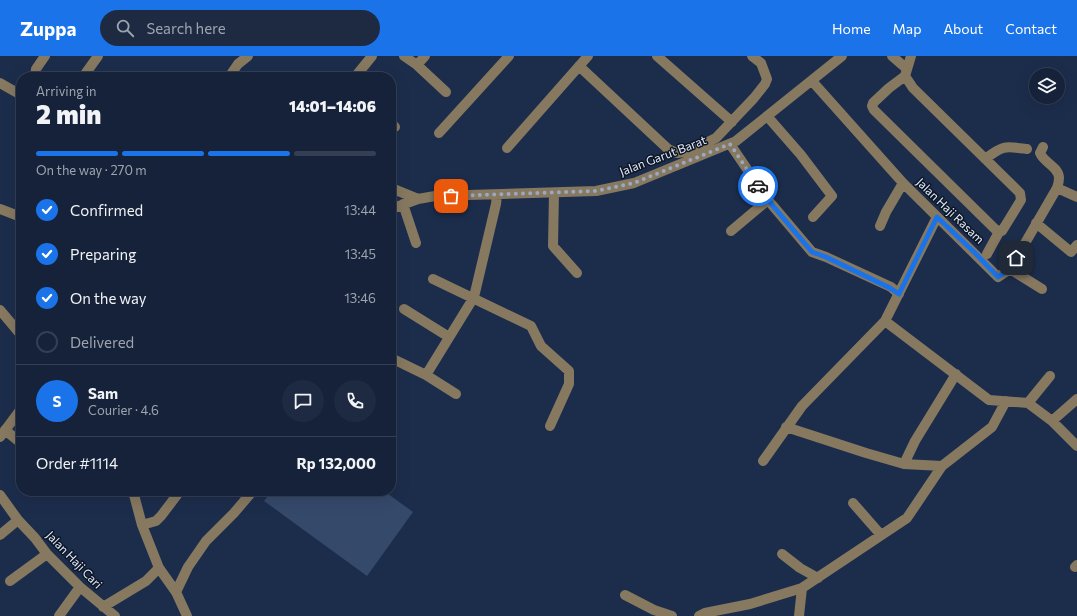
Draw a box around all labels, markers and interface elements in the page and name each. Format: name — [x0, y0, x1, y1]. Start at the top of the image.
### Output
search box — [100, 10, 380, 46]
text: Zuppa — [20, 17, 76, 40]
icon: search — [114, 17, 136, 39]
text: Search here — [146, 19, 226, 37]
text: Home — [832, 20, 871, 37]
text: Map — [893, 20, 921, 37]
text: About — [943, 20, 983, 37]
text: Contact — [1005, 20, 1057, 37]
map controls — [1029, 68, 1065, 104]
button: layers — [1029, 68, 1065, 104]
text: Arriving in — [36, 83, 96, 99]
text: 14:01–14:06 — [289, 97, 376, 115]
text: 2 min — [36, 98, 101, 129]
street label: Jalan Garut Barat — [617, 132, 708, 179]
text: On the way · 270 m — [36, 162, 147, 178]
courier — [738, 166, 778, 206]
icon: car — [747, 175, 769, 197]
street label: Jalan Haji Rasam — [913, 175, 987, 247]
pin — [434, 179, 468, 213]
icon: bag — [440, 185, 462, 207]
icon: check — [36, 199, 58, 221]
text: Confirmed — [70, 201, 143, 219]
text: 13:44 — [344, 202, 376, 218]
pin — [999, 241, 1033, 275]
icon: check — [36, 243, 58, 265]
text: Preparing — [70, 245, 136, 263]
text: 13:45 — [345, 246, 376, 262]
icon: home — [1005, 247, 1027, 269]
icon: check — [36, 287, 58, 309]
text: On the way — [70, 289, 147, 307]
text: 13:46 — [344, 290, 376, 306]
text: Delivered — [70, 333, 134, 351]
button: chat — [282, 380, 324, 422]
button: phone — [334, 380, 376, 422]
text: Sam — [88, 384, 118, 402]
text: S — [52, 392, 62, 410]
text: Courier · 4.6 — [88, 402, 159, 418]
text: Order #1114 — [36, 454, 118, 472]
text: Rp 132,000 — [296, 454, 376, 472]
street label: Jalan Haji Cari — [43, 528, 106, 592]

